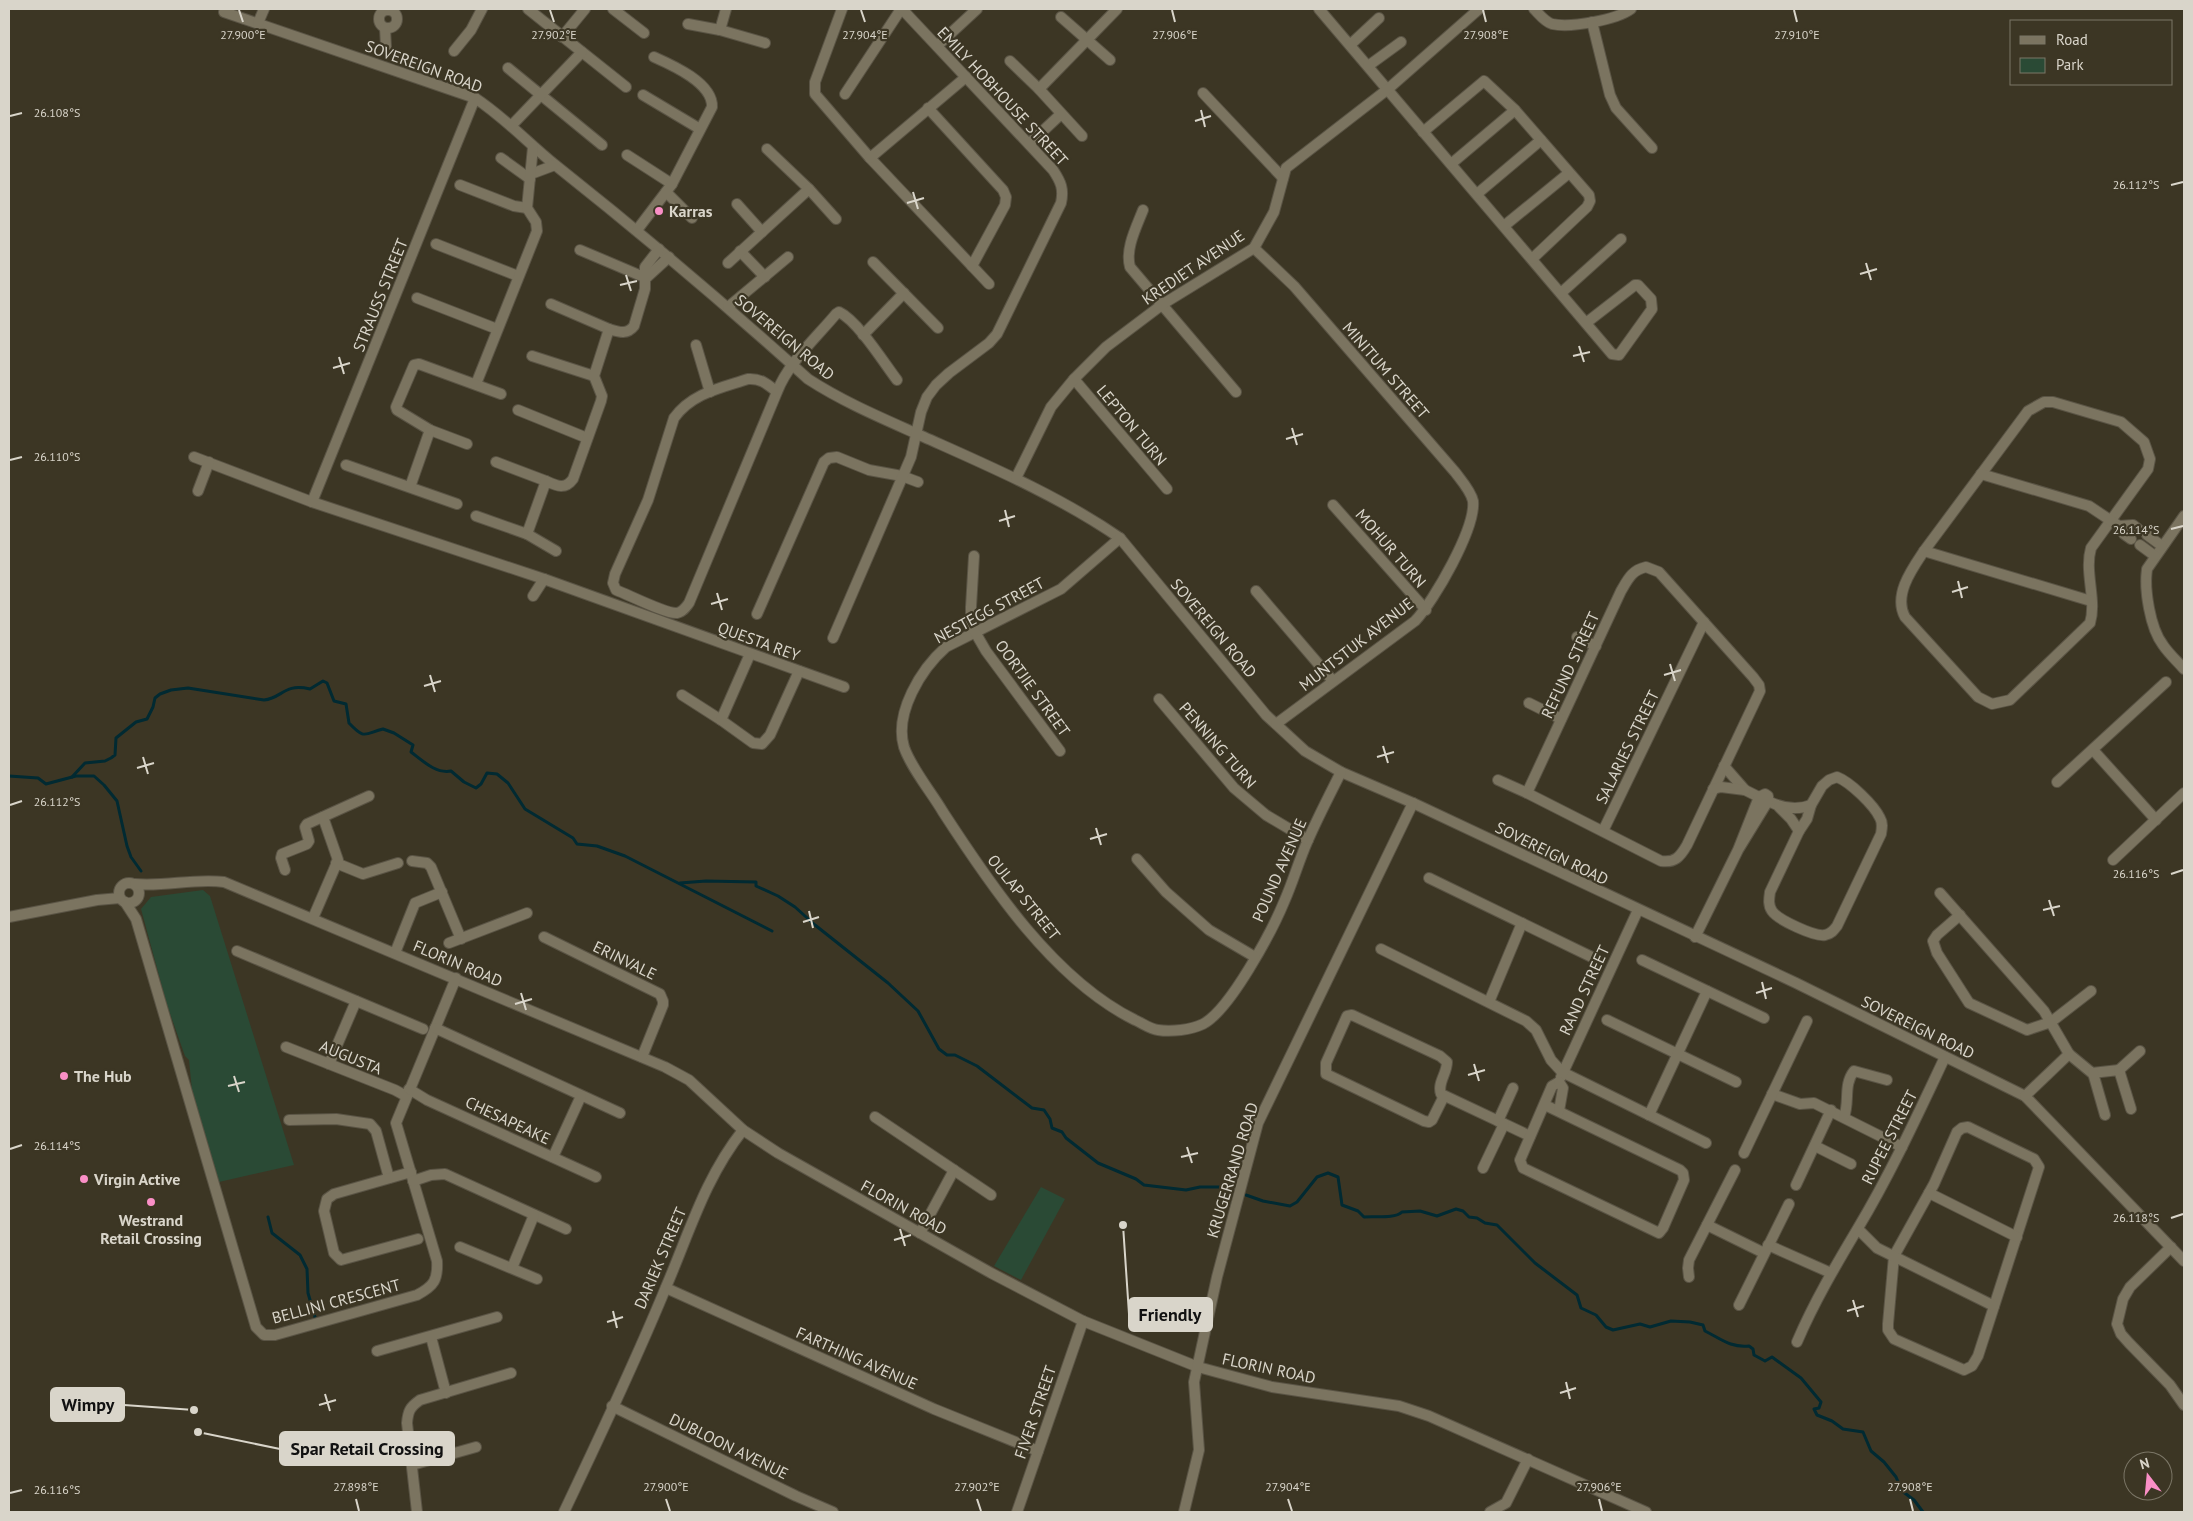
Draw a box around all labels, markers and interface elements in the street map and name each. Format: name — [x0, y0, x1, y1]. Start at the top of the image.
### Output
legend — [2010, 20, 2173, 85]
street label: EMILY HOBHOUSE STREET — [933, 22, 1073, 170]
text: 27.900°E — [220, 27, 266, 42]
text: 27.902°E — [531, 27, 577, 42]
text: 27.904°E — [842, 27, 888, 42]
text: 27.906°E — [1152, 27, 1198, 42]
text: 27.908°E — [1463, 27, 1509, 42]
text: 27.910°E — [1774, 27, 1820, 42]
text: Road — [2056, 30, 2088, 49]
street label: SOVEREIGN ROAD — [363, 35, 485, 97]
text: Park — [2056, 55, 2084, 74]
text: 26.108°S — [34, 105, 80, 120]
text: 26.112°S — [2113, 177, 2159, 192]
place label: Karras — [669, 201, 713, 221]
marker: Karras — [653, 205, 665, 217]
street label: KREDIET AVENUE — [1138, 225, 1248, 309]
street label: STRAUSS STREET — [348, 235, 412, 355]
street label: SOVEREIGN ROAD — [731, 290, 839, 384]
street label: MINITUM STREET — [1338, 317, 1434, 423]
street label: LEPTON TURN — [1093, 381, 1171, 469]
text: 26.110°S — [34, 449, 80, 464]
street label: MOHUR TURN — [1351, 505, 1431, 591]
text: 26.114°S — [2113, 522, 2159, 537]
street label: NESTEGG STREET — [930, 572, 1048, 647]
street label: SOVEREIGN ROAD — [1167, 574, 1261, 682]
street label: MUNTSTUK AVENUE — [1295, 593, 1417, 695]
street label: REFUND STREET — [1537, 608, 1603, 721]
street label: QUESTA REY — [715, 617, 803, 665]
street label: OORTJIE STREET — [991, 636, 1075, 740]
street label: SALARIES STREET — [1591, 687, 1663, 807]
street label: PENNING TURN — [1175, 698, 1261, 792]
text: 26.112°S — [34, 794, 80, 809]
street label: POUND AVENUE — [1247, 815, 1311, 925]
street label: SOVEREIGN ROAD — [1492, 817, 1612, 889]
street label: OULAP STREET — [983, 850, 1065, 944]
text: 26.116°S — [2113, 866, 2159, 881]
street label: FLORIN ROAD — [410, 935, 506, 991]
street label: ERINVALE — [590, 936, 660, 984]
street label: RAND STREET — [1554, 942, 1614, 1038]
street label: SOVEREIGN ROAD — [1858, 991, 1978, 1063]
street label: AUGUSTA — [317, 1035, 386, 1079]
place label: The Hub — [74, 1066, 132, 1086]
marker: The Hub — [58, 1070, 70, 1082]
street label: RUPEE STREET — [1857, 1086, 1921, 1188]
street label: CHESAPEAKE — [462, 1092, 554, 1148]
street label: KRUGERRAND ROAD — [1202, 1100, 1262, 1240]
text: 26.114°S — [34, 1138, 80, 1153]
place label: Virgin Active — [93, 1169, 180, 1189]
marker: Virgin Active — [78, 1173, 90, 1185]
street label: FLORIN ROAD — [858, 1175, 950, 1239]
marker: Westrand Retail Crossing — [145, 1196, 157, 1208]
street label: DARIEK STREET — [630, 1204, 690, 1312]
place label: Westrand Retail Crossing — [100, 1210, 202, 1248]
text: 26.118°S — [2113, 1210, 2159, 1225]
street label: BELLINI CRESCENT — [270, 1274, 402, 1328]
callout: Friendly — [1129, 1298, 1212, 1331]
text: Friendly — [1139, 1303, 1202, 1326]
street label: FARTHING AVENUE — [793, 1322, 921, 1394]
street label: FLORIN ROAD — [1221, 1348, 1317, 1388]
street label: FIVER STREET — [1010, 1363, 1060, 1461]
callout: Wimpy — [51, 1388, 124, 1421]
text: Wimpy — [62, 1393, 115, 1416]
street label: DUBLOON AVENUE — [666, 1409, 792, 1483]
callout: Spar Retail Crossing — [280, 1432, 454, 1465]
text: Spar Retail Crossing — [290, 1437, 444, 1460]
north arrow — [2123, 1451, 2173, 1501]
text: N — [2138, 1454, 2151, 1473]
text: 27.898°E — [333, 1479, 379, 1494]
text: 27.900°E — [643, 1479, 689, 1494]
text: 27.902°E — [954, 1479, 1000, 1494]
text: 27.904°E — [1265, 1479, 1311, 1494]
text: 27.906°E — [1576, 1479, 1622, 1494]
text: 27.908°E — [1887, 1479, 1933, 1494]
text: 26.116°S — [34, 1482, 80, 1497]

